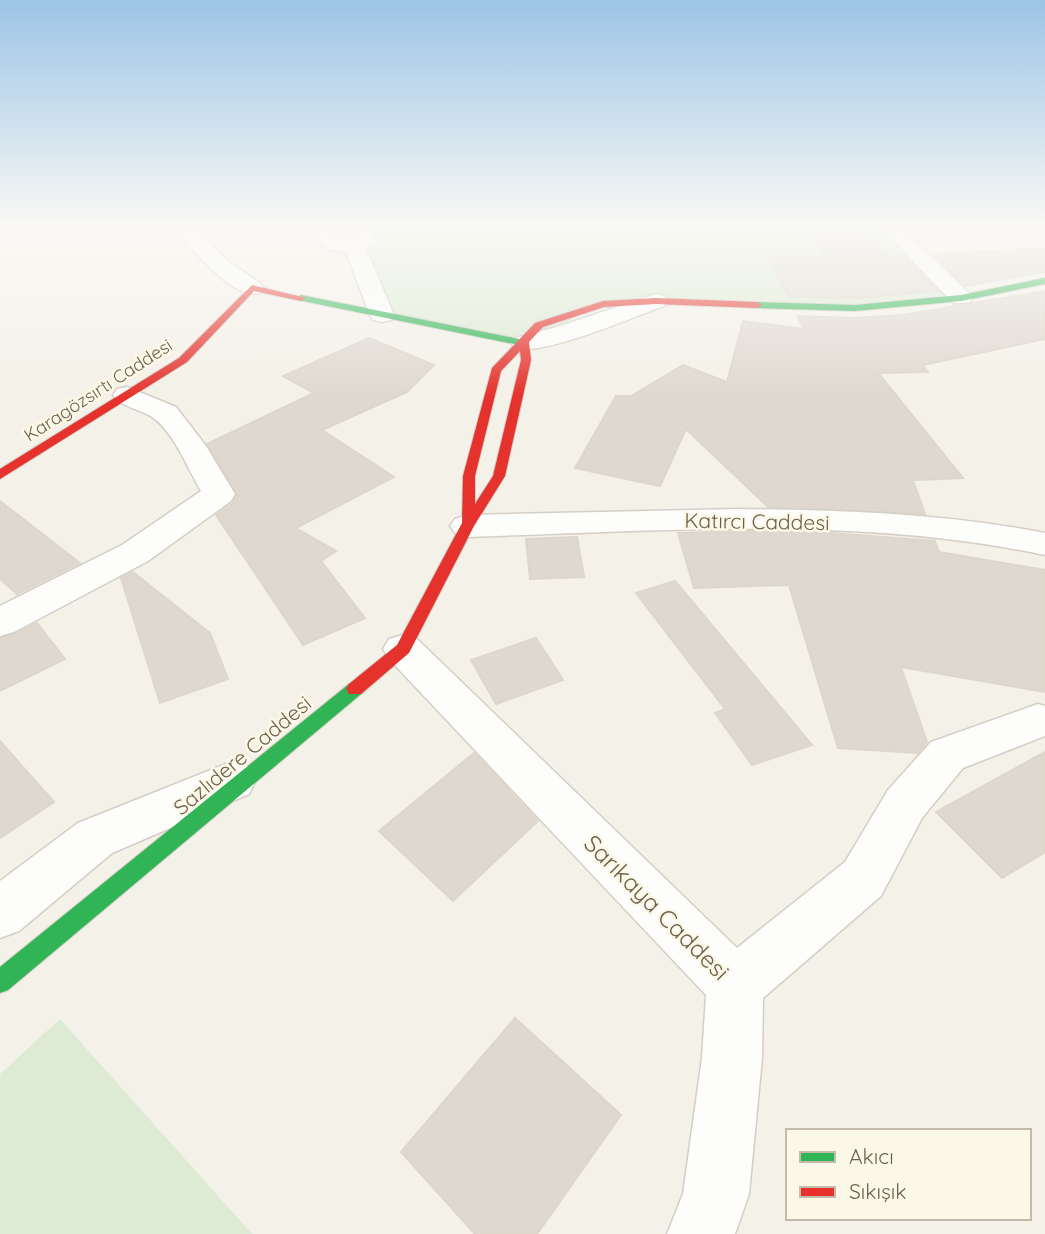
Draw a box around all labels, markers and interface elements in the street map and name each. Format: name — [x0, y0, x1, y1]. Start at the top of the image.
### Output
street label: Karagözsırtı Caddesi — [19, 333, 177, 447]
street label: Katırcı Caddesi — [684, 507, 830, 535]
street label: Sazlıdere Caddesi — [168, 690, 316, 820]
street label: Sarıkaya Caddesi — [578, 828, 736, 986]
legend — [786, 1129, 1031, 1220]
text: Akıcı — [849, 1143, 894, 1169]
text: Sıkışık — [849, 1178, 907, 1204]

